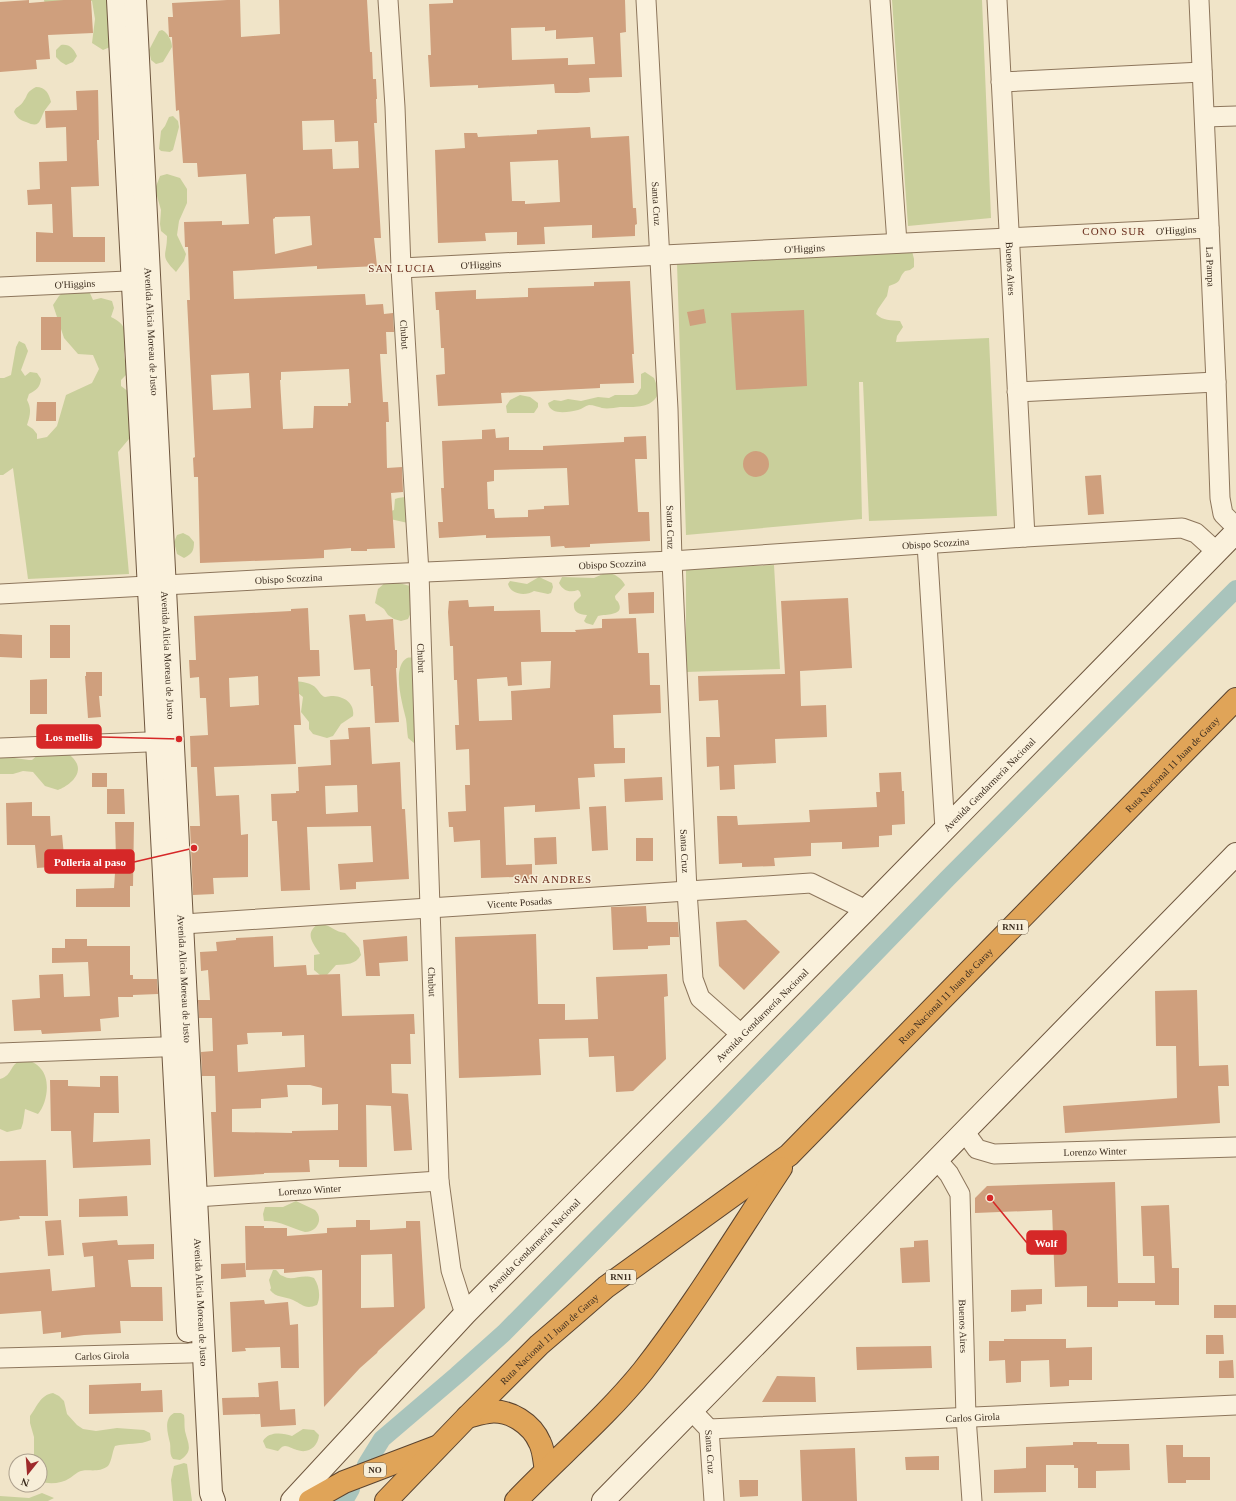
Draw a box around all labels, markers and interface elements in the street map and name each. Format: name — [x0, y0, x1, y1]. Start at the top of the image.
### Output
street label: Santa Cruz — [650, 181, 664, 227]
street label: O'Higgins — [1155, 223, 1197, 236]
district label: CONO SUR — [1082, 225, 1146, 237]
street label: O'Higgins — [784, 242, 825, 255]
street label: Buenos Aires — [1004, 242, 1018, 296]
street label: La Pampa — [1204, 246, 1217, 288]
street label: O'Higgins — [460, 258, 502, 271]
district label: SAN LUCIA — [368, 262, 436, 274]
street label: Avenida Alicia Moreau de Justo — [143, 267, 161, 396]
street label: O'Higgins — [54, 277, 96, 290]
street label: Chubut — [399, 320, 411, 350]
street label: Santa Cruz — [665, 505, 677, 550]
street label: Obispo Scozzina — [901, 535, 970, 551]
street label: Obispo Scozzina — [578, 557, 647, 571]
street label: Obispo Scozzina — [255, 571, 323, 586]
street label: Avenida Alicia Moreau de Justo — [160, 591, 177, 720]
street label: Chubut — [416, 643, 428, 673]
street label: Ruta Nacional 11 Juan de Garay — [1123, 714, 1221, 814]
callout: Los mellis — [37, 725, 101, 748]
text: Los mellis — [45, 731, 93, 743]
street label: Avenida Gendarmería Nacional — [941, 735, 1038, 833]
street label: Santa Cruz — [679, 829, 692, 874]
callout: Polleria al paso — [45, 850, 134, 873]
text: Polleria al paso — [54, 856, 127, 868]
district label: SAN ANDRES — [514, 873, 592, 885]
street label: Vicente Posadas — [486, 894, 552, 910]
street label: Avenida Alicia Moreau de Justo — [176, 914, 194, 1043]
road number: RN11 — [998, 920, 1028, 934]
street label: Ruta Nacional 11 Juan de Garay — [896, 945, 995, 1046]
street label: Avenida Gendarmería Nacional — [713, 966, 810, 1064]
street label: Chubut — [426, 967, 438, 997]
street label: Lorenzo Winter — [1063, 1145, 1127, 1157]
street label: Lorenzo Winter — [278, 1182, 342, 1197]
street label: Avenida Gendarmería Nacional — [485, 1196, 582, 1294]
callout: Wolf — [1027, 1231, 1066, 1254]
text: Wolf — [1035, 1237, 1058, 1249]
street label: Avenida Alicia Moreau de Justo — [193, 1238, 210, 1367]
road number: RN11 — [606, 1270, 636, 1284]
street label: Ruta Nacional 11 Juan de Garay — [497, 1291, 600, 1387]
street label: Buenos Aires — [957, 1299, 970, 1353]
street label: Carlos Girola — [75, 1349, 130, 1362]
street label: Carlos Girola — [945, 1410, 1001, 1424]
street label: Santa Cruz — [704, 1429, 718, 1475]
north arrow — [8, 1453, 48, 1493]
road number: NO — [364, 1463, 386, 1477]
text: N — [19, 1476, 31, 1489]

